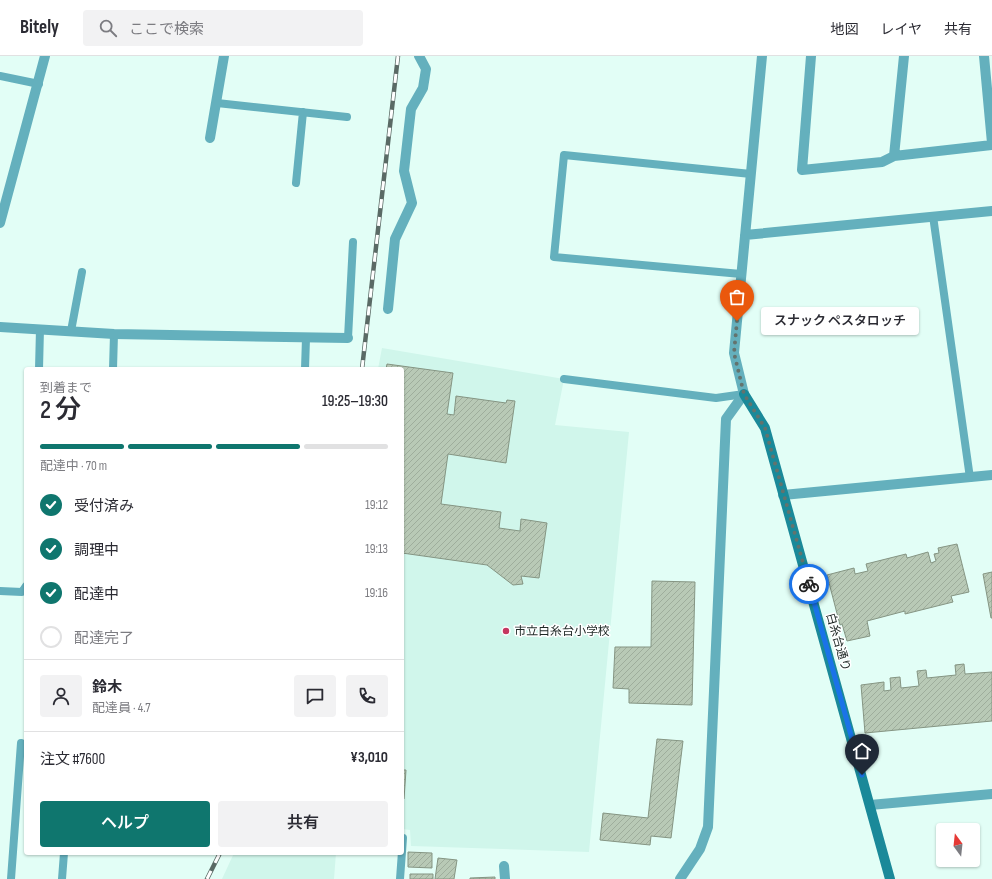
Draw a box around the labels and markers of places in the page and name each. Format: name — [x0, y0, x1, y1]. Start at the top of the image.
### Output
pin — [720, 280, 754, 321]
callout: スナック ペスタロッチ — [761, 307, 919, 335]
place label: 市立白糸台小学校 — [514, 624, 610, 639]
marker: 市立白糸台小学校 — [501, 626, 511, 636]
pin — [845, 734, 879, 775]

